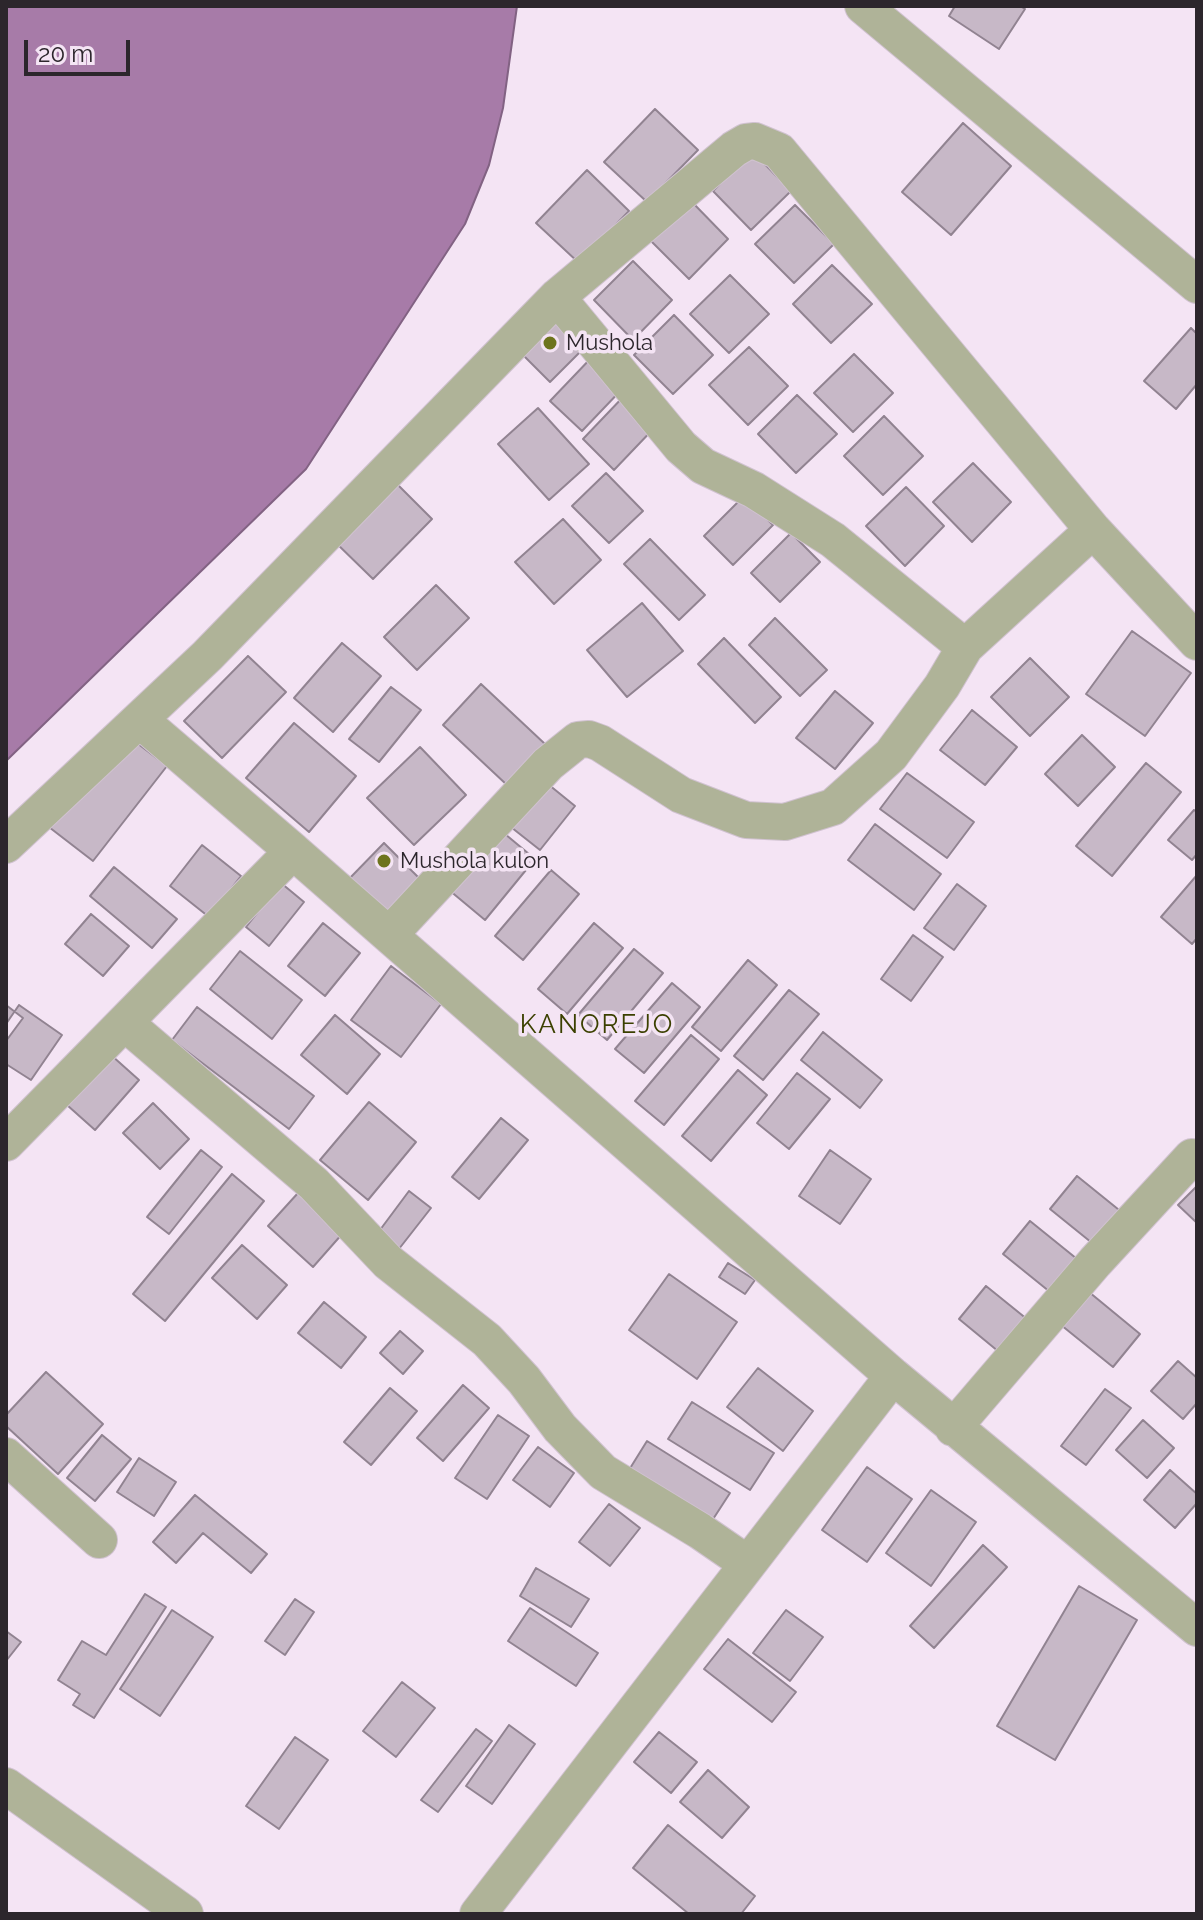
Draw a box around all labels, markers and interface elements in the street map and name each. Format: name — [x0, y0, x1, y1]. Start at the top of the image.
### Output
scale bar — [28, 24, 134, 74]
text: 20 m — [38, 39, 93, 68]
place label: Mushola — [566, 330, 653, 356]
marker: Mushola — [541, 334, 559, 352]
place label: Mushola kulon — [400, 848, 549, 874]
marker: Mushola kulon — [375, 852, 393, 870]
district label: KANOREJO — [520, 1009, 674, 1041]

